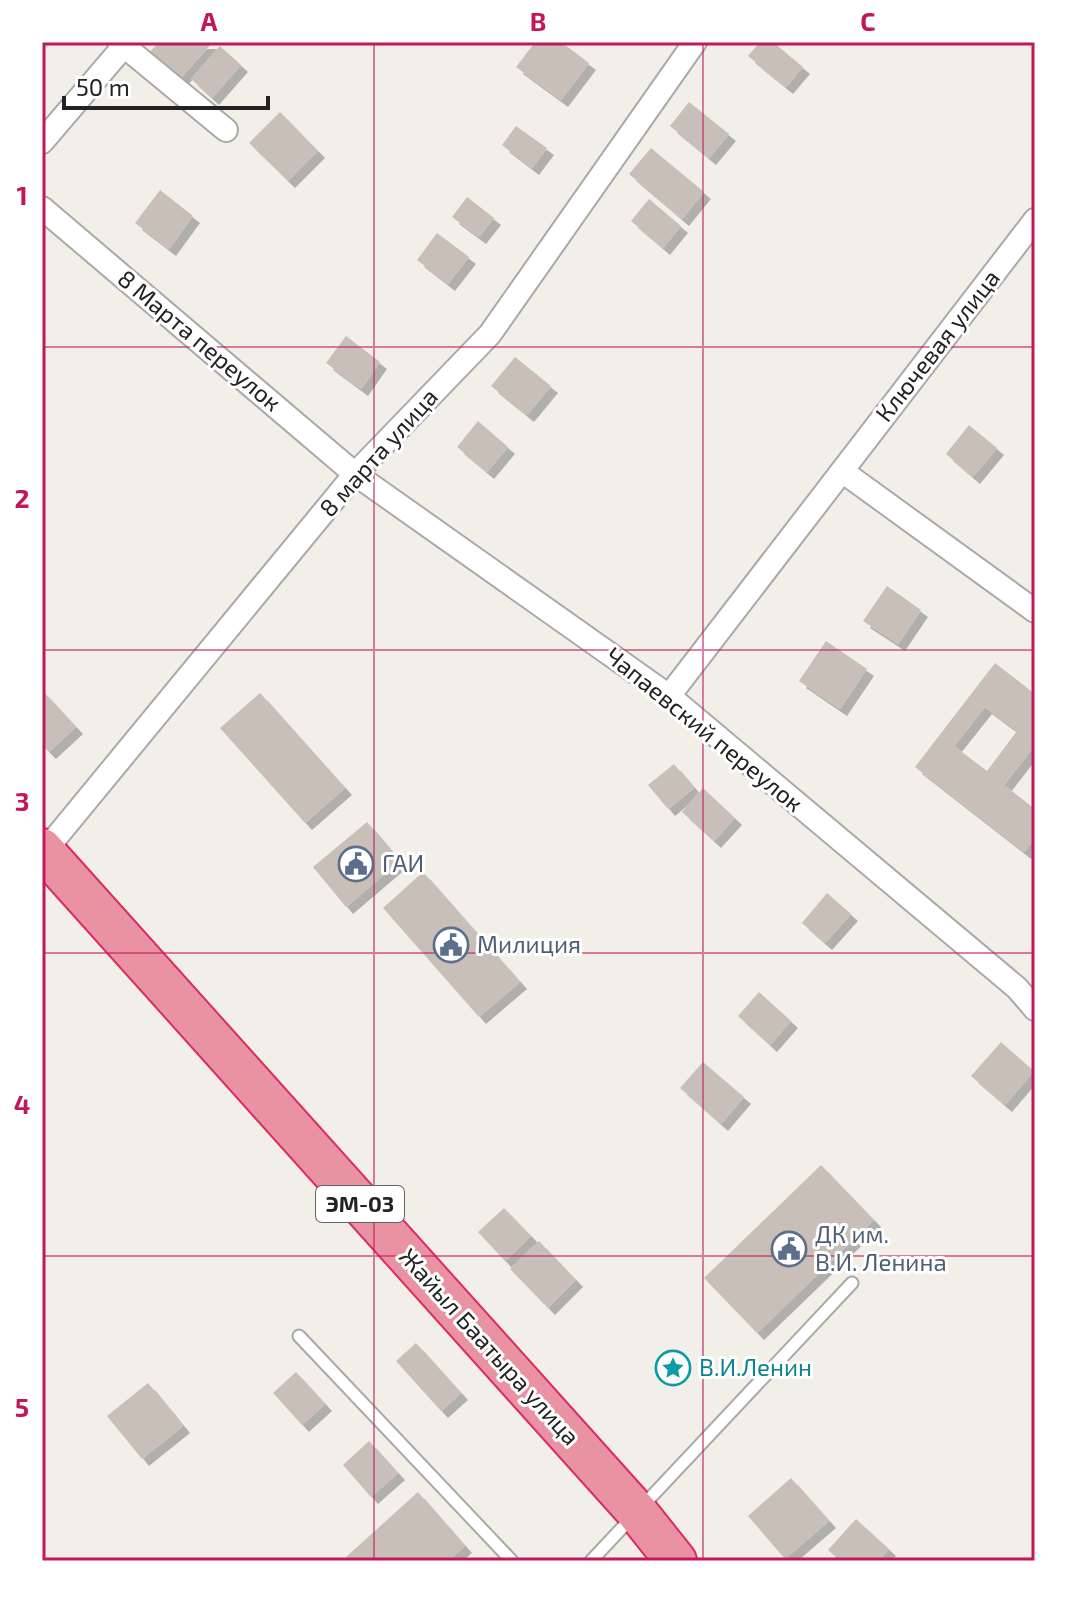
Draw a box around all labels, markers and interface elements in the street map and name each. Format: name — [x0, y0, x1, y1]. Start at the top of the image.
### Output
text: A — [201, 5, 218, 36]
text: B — [530, 5, 546, 36]
text: C — [860, 5, 876, 36]
scale bar — [64, 60, 268, 110]
text: 50 m — [76, 72, 130, 101]
text: 1 — [16, 179, 28, 210]
street label: 8 Марта переулок — [112, 263, 288, 417]
street label: Ключевая улица — [869, 263, 1006, 427]
street label: 8 марта улица — [313, 382, 444, 523]
text: 2 — [14, 482, 30, 513]
street label: Чапаевский переулок — [600, 640, 810, 818]
text: 3 — [15, 785, 29, 816]
public building icon: ГАИ — [337, 845, 375, 883]
place label: ГАИ — [382, 848, 424, 877]
public building icon: Милиция — [432, 926, 470, 964]
place label: Милиция — [477, 929, 581, 958]
text: 4 — [14, 1088, 30, 1119]
road number: ЭМ-03 — [316, 1186, 404, 1222]
place label: ДК им. В.И. Ленина — [815, 1219, 947, 1276]
public building icon: ДК им. В.И. Ленина — [770, 1230, 808, 1268]
street label: Жайыл Баатыра улица — [393, 1242, 586, 1451]
place icon: В.И.Ленин — [654, 1349, 692, 1387]
place label: В.И.Ленин — [699, 1352, 812, 1381]
text: 5 — [15, 1391, 29, 1422]

